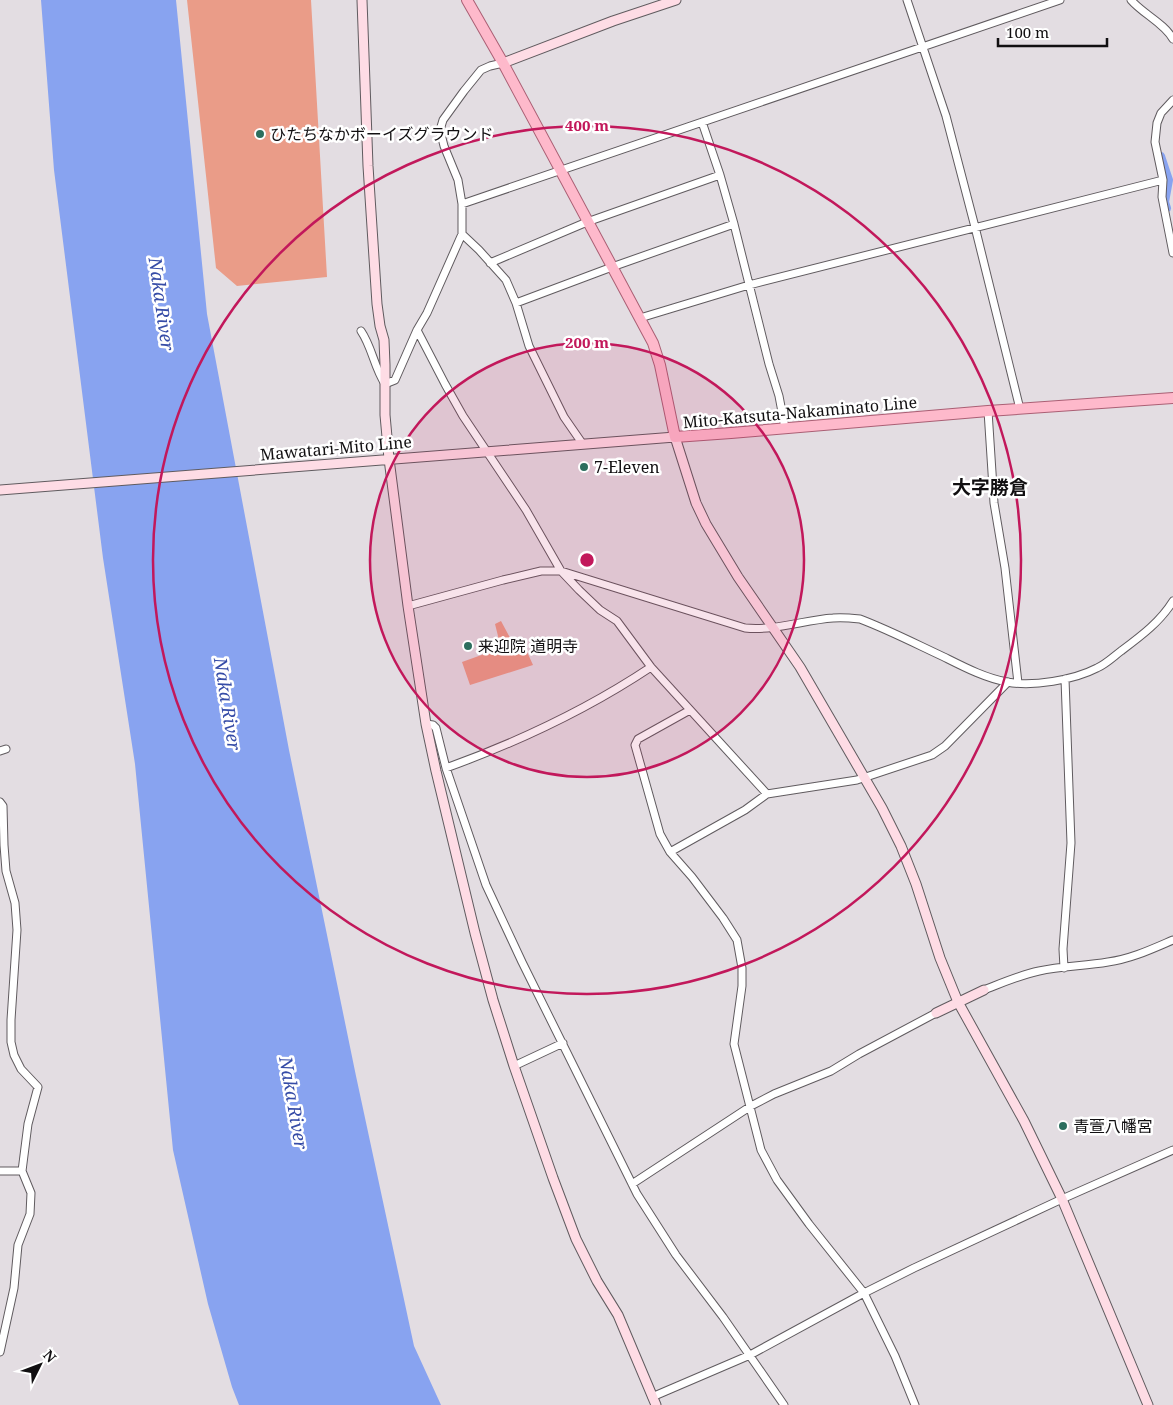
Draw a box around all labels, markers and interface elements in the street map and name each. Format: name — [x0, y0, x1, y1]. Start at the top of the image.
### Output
scale bar — [998, 15, 1107, 47]
text: 100 m — [1006, 22, 1049, 42]
text: 400 m — [565, 115, 609, 135]
place label: ひたちなかボーイズグラウンド — [270, 123, 494, 145]
marker: ひたちなかボーイズグラウンド — [254, 128, 266, 140]
water label: Naka River — [143, 255, 180, 353]
text: 200 m — [565, 332, 609, 352]
street label: Mito-Katsuta-Nakaminato Line — [682, 391, 918, 433]
street label: Mawatari-Mito Line — [259, 430, 413, 466]
place label: 7-Eleven — [594, 456, 660, 478]
marker: 7-Eleven — [578, 461, 590, 473]
district label: 大字勝倉 — [952, 474, 1028, 500]
centre of rings — [578, 551, 596, 569]
place label: 来迎院 道明寺 — [478, 635, 578, 657]
marker: 来迎院 道明寺 — [462, 640, 474, 652]
water label: Naka River — [209, 655, 247, 753]
water label: Naka River — [274, 1054, 314, 1152]
place label: 青萱八幡宮 — [1073, 1115, 1153, 1137]
marker: 青萱八幡宮 — [1057, 1120, 1069, 1132]
north arrow — [15, 1340, 65, 1390]
text: N — [39, 1346, 61, 1366]

